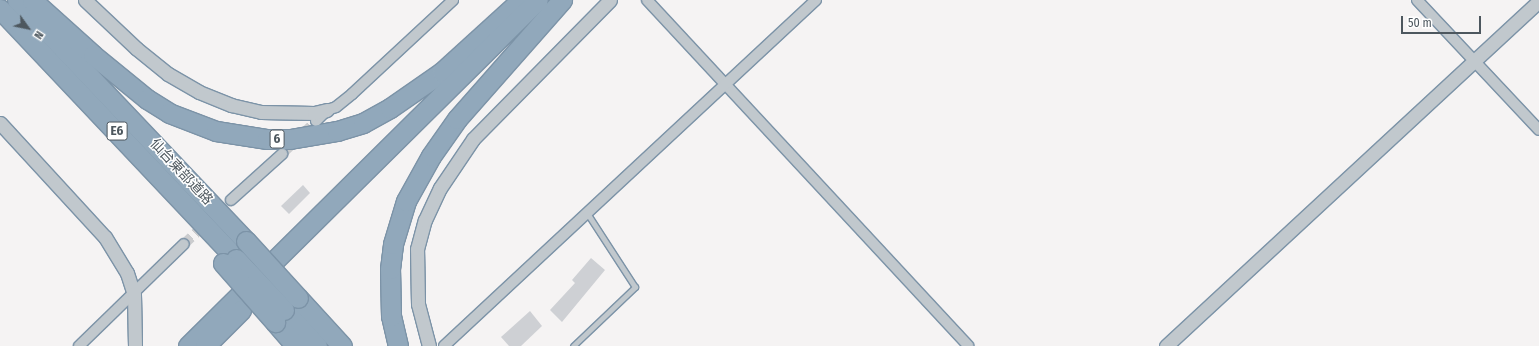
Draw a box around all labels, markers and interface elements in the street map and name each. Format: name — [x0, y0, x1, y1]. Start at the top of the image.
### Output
north arrow — [8, 8, 48, 48]
scale bar — [1403, 8, 1483, 34]
text: 50 m — [1408, 16, 1432, 30]
text: N — [31, 29, 46, 41]
road number: E6 — [106, 120, 128, 142]
road number: 6 — [269, 128, 285, 150]
street label: 仙台東部道路 — [146, 136, 216, 208]

